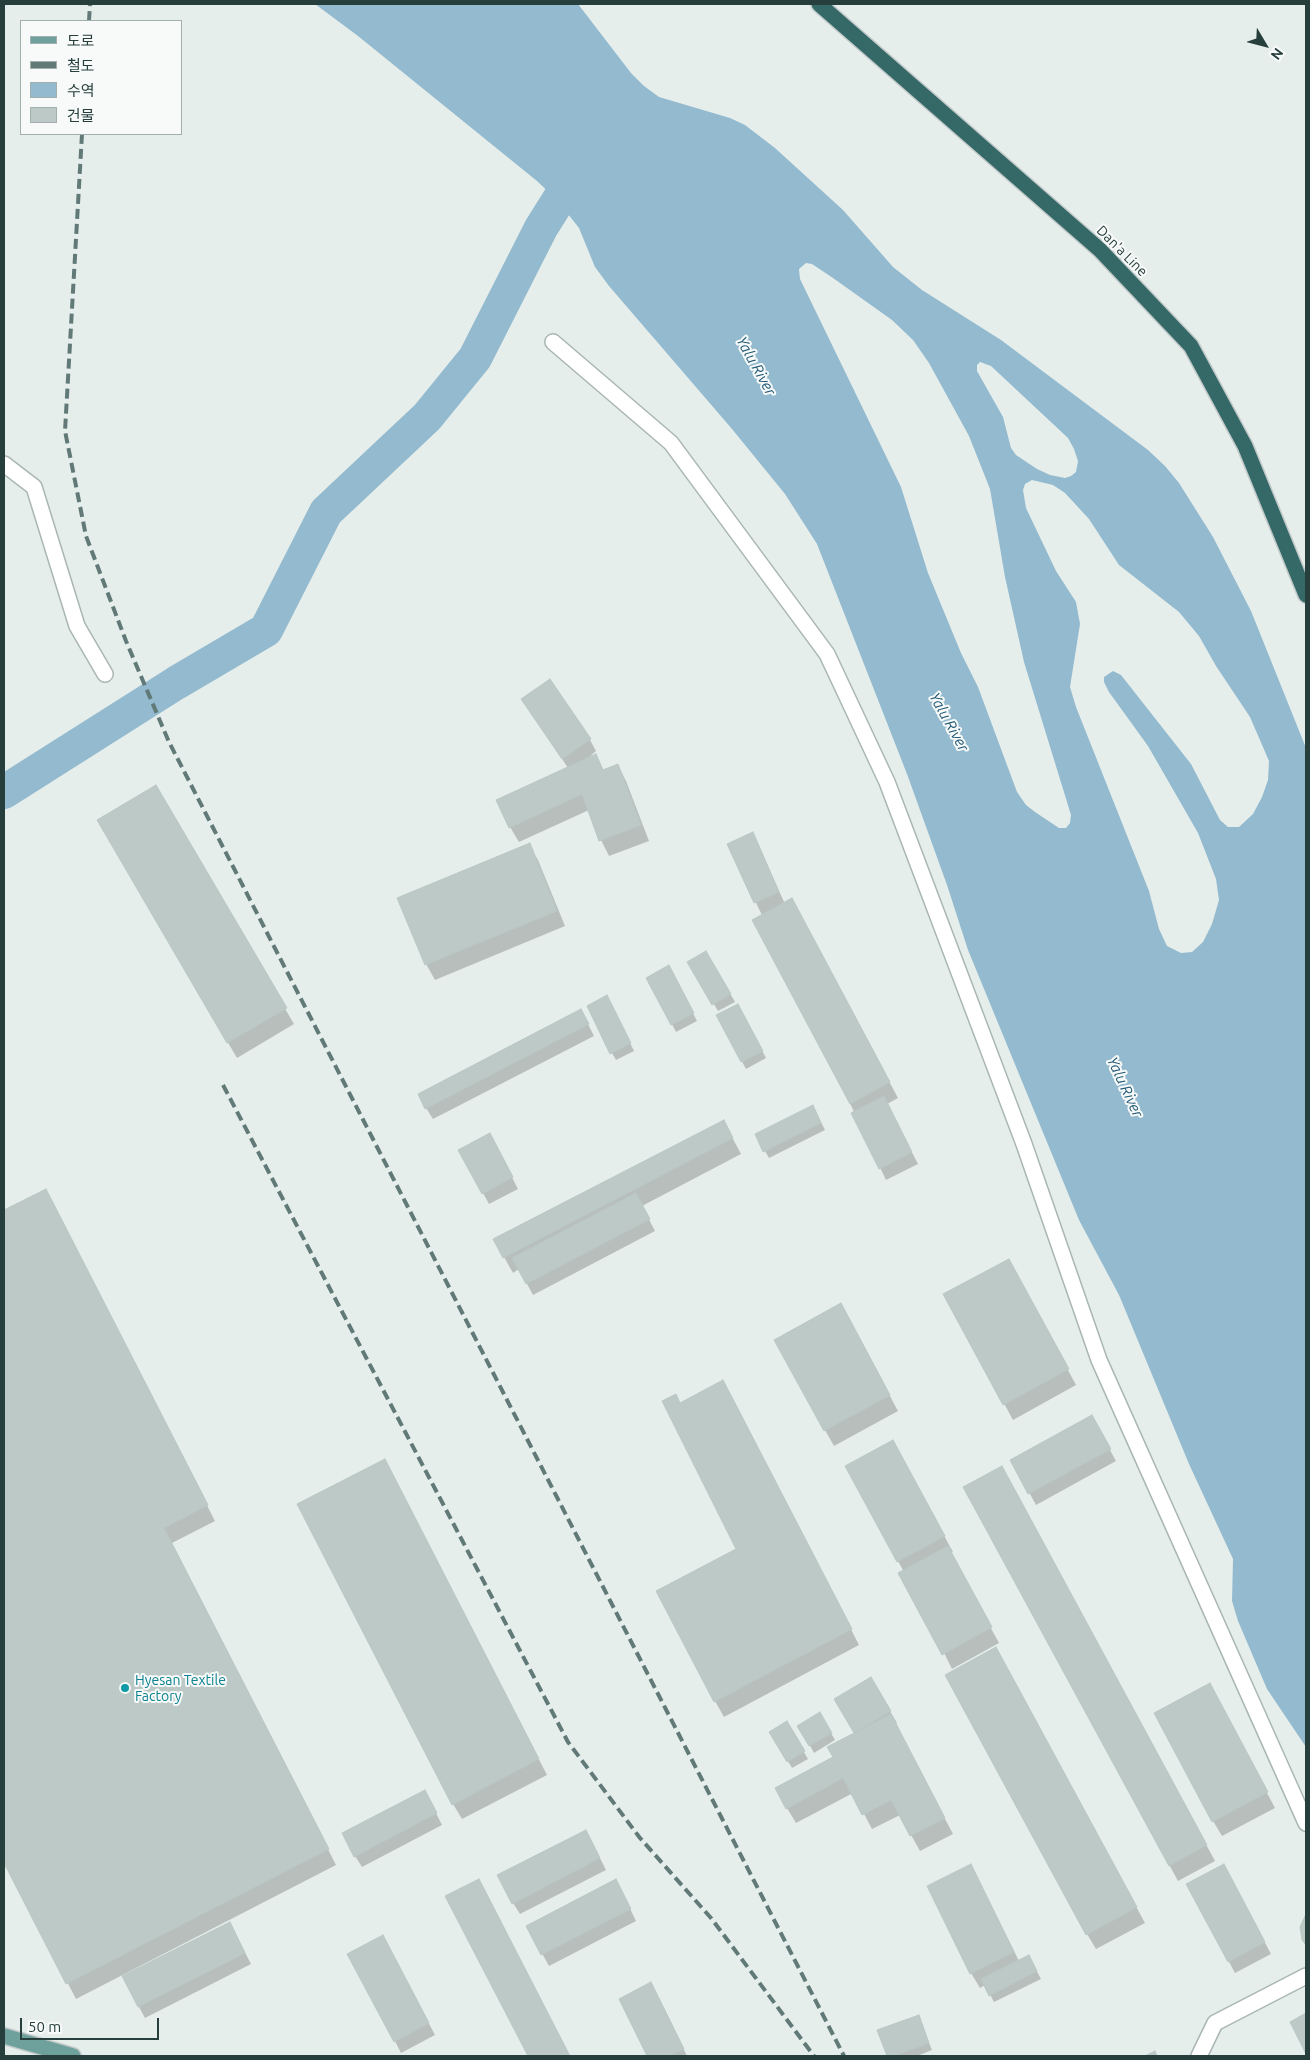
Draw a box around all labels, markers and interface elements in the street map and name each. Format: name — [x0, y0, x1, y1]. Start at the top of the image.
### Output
legend — [20, 20, 182, 135]
north arrow — [1240, 20, 1290, 70]
text: 도로 — [67, 32, 95, 49]
text: N — [1267, 45, 1287, 63]
text: 철도 — [67, 57, 95, 74]
text: 수역 — [67, 82, 95, 99]
text: 건물 — [67, 107, 95, 124]
street label: Dan'a Line — [1093, 222, 1151, 280]
water label: Yalu River — [732, 333, 780, 399]
water label: Yalu River — [925, 689, 973, 755]
water label: Yalu River — [1103, 1054, 1147, 1120]
place label: Hyesan Textile Factory — [135, 1672, 226, 1704]
marker: Hyesan Textile Factory — [119, 1682, 131, 1694]
scale bar — [22, 2008, 161, 2040]
text: 50 m — [28, 2018, 61, 2035]

